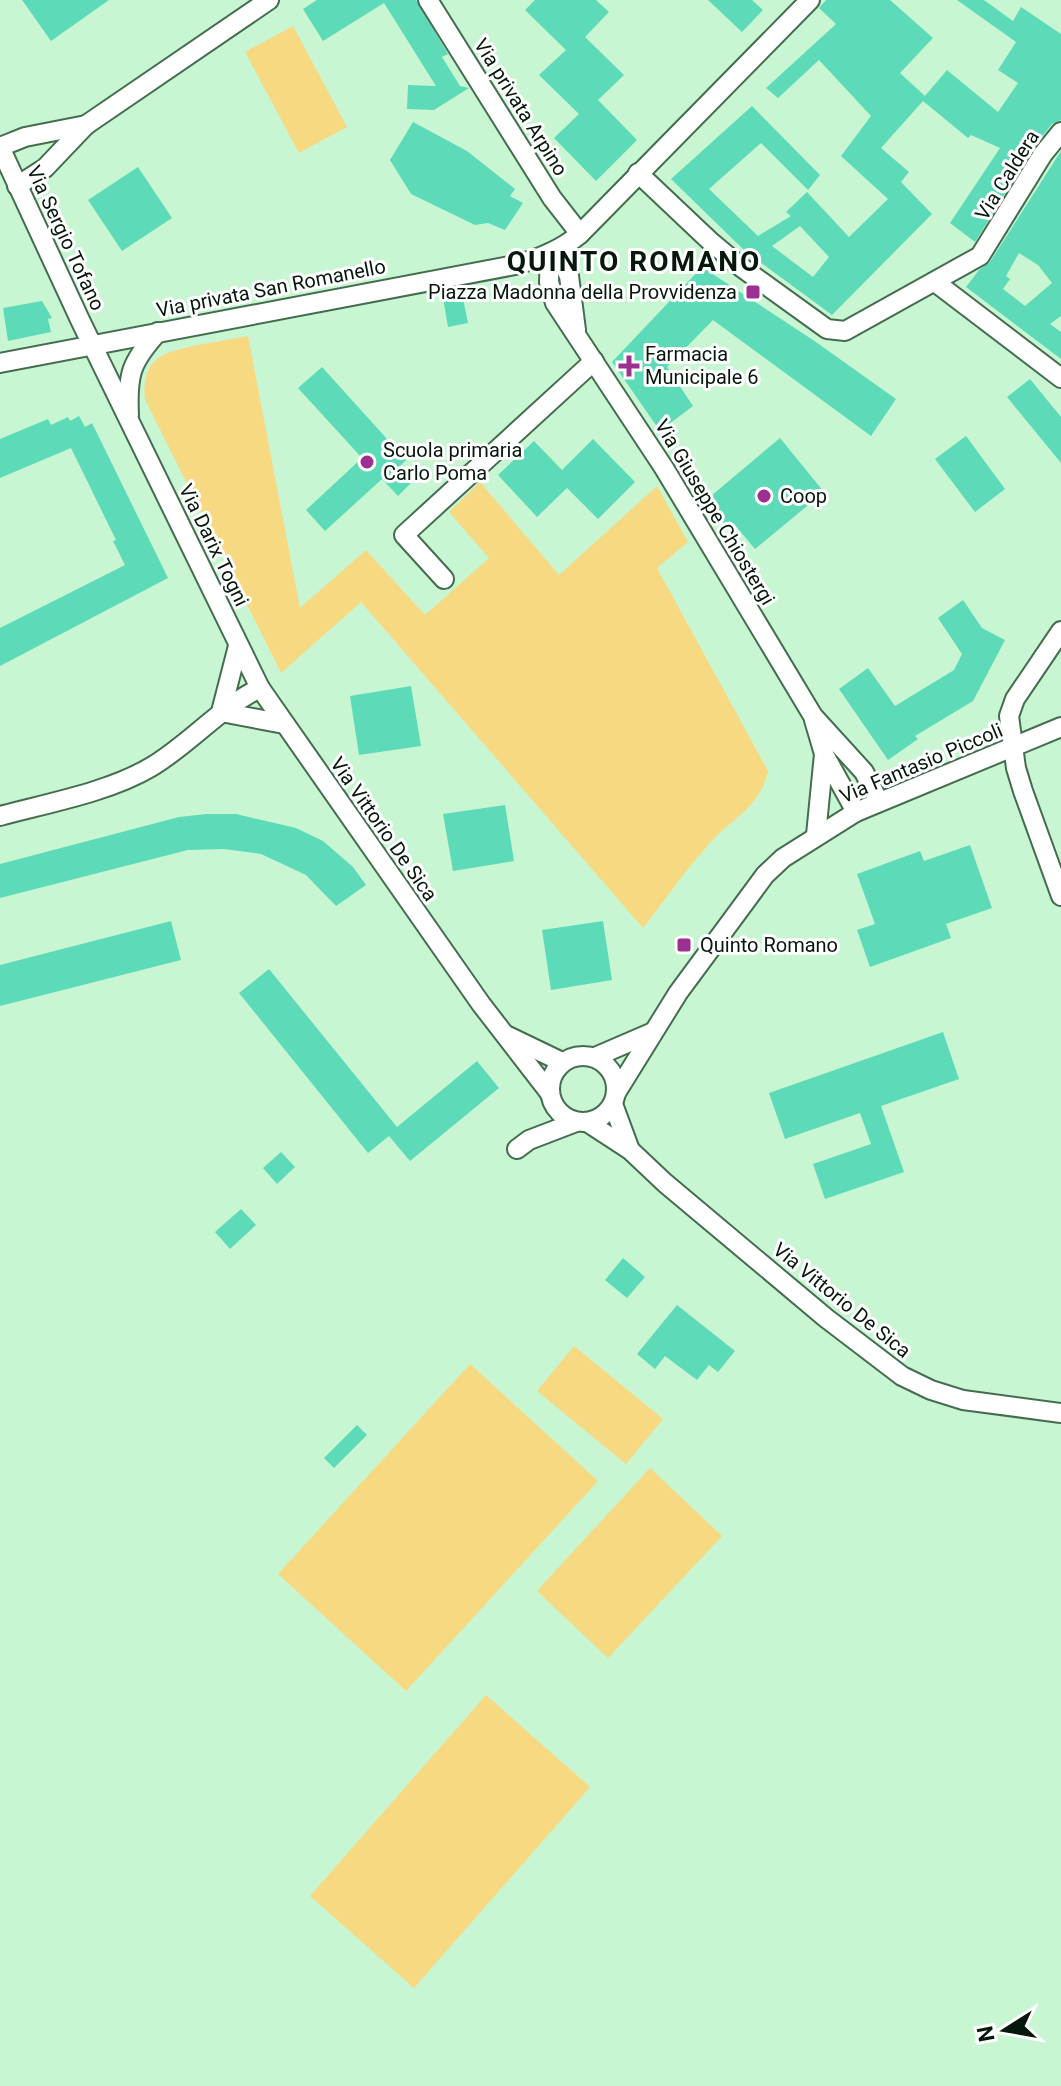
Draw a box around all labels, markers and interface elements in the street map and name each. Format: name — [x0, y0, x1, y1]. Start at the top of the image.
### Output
street label: Via privata Arpino — [469, 34, 573, 180]
street label: Via Caldera — [970, 126, 1044, 224]
street label: Via Sergio Tofano — [22, 162, 110, 314]
district label: QUINTO ROMANO — [507, 245, 761, 278]
street label: Via privata San Romanello — [154, 254, 388, 322]
place label: Piazza Madonna della Provvidenza — [428, 280, 737, 304]
marker: Piazza Madonna della Provvidenza — [744, 283, 762, 301]
place label: Farmacia Municipale 6 — [645, 342, 759, 389]
marker: Farmacia Municipale 6 — [620, 357, 638, 375]
street label: Via Giuseppe Chiostergi — [650, 415, 780, 609]
place label: Scuola primaria Carlo Poma — [383, 438, 522, 485]
marker: Scuola primaria Carlo Poma — [358, 453, 376, 471]
street label: Via Darix Togni — [174, 480, 254, 610]
place label: Coop — [780, 484, 827, 508]
marker: Coop — [755, 487, 773, 505]
street label: Via Fantasio Piccoli — [836, 718, 1006, 808]
street label: Via Vittorio De Sica — [325, 752, 443, 906]
place label: Quinto Romano — [700, 933, 838, 957]
marker: Quinto Romano — [675, 936, 693, 954]
street label: Via Vittorio De Sica — [768, 1237, 916, 1363]
north arrow — [965, 1990, 1045, 2070]
text: N — [972, 2024, 1000, 2044]

